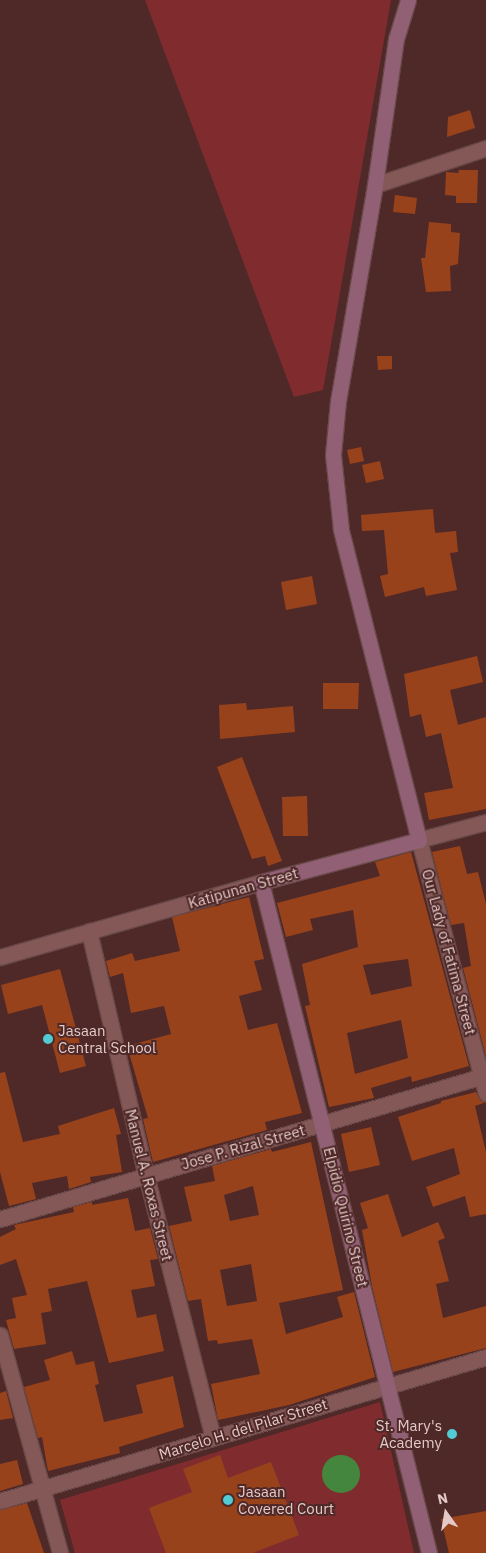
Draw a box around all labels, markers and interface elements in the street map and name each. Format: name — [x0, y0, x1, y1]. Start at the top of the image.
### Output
street label: Katipunan Street — [186, 864, 300, 912]
street label: Our Lady of Fatima Street — [418, 867, 480, 1037]
place label: Jasaan Central School — [58, 1021, 156, 1056]
marker: Jasaan Central School — [42, 1033, 54, 1045]
street label: Manuel A. Roxas Street — [121, 1107, 177, 1263]
street label: Jose P. Rizal Street — [179, 1121, 307, 1173]
street label: Elpidio Quirino Street — [320, 1145, 372, 1289]
street label: Marcelo H. del Pilar Street — [157, 1395, 329, 1463]
place label: St. Mary's Academy — [376, 1416, 442, 1451]
marker: St. Mary's Academy — [446, 1428, 458, 1440]
place label: Jasaan Covered Court — [238, 1482, 334, 1517]
north arrow — [421, 1488, 471, 1538]
text: N — [436, 1488, 450, 1508]
marker: Jasaan Covered Court — [222, 1494, 234, 1506]

